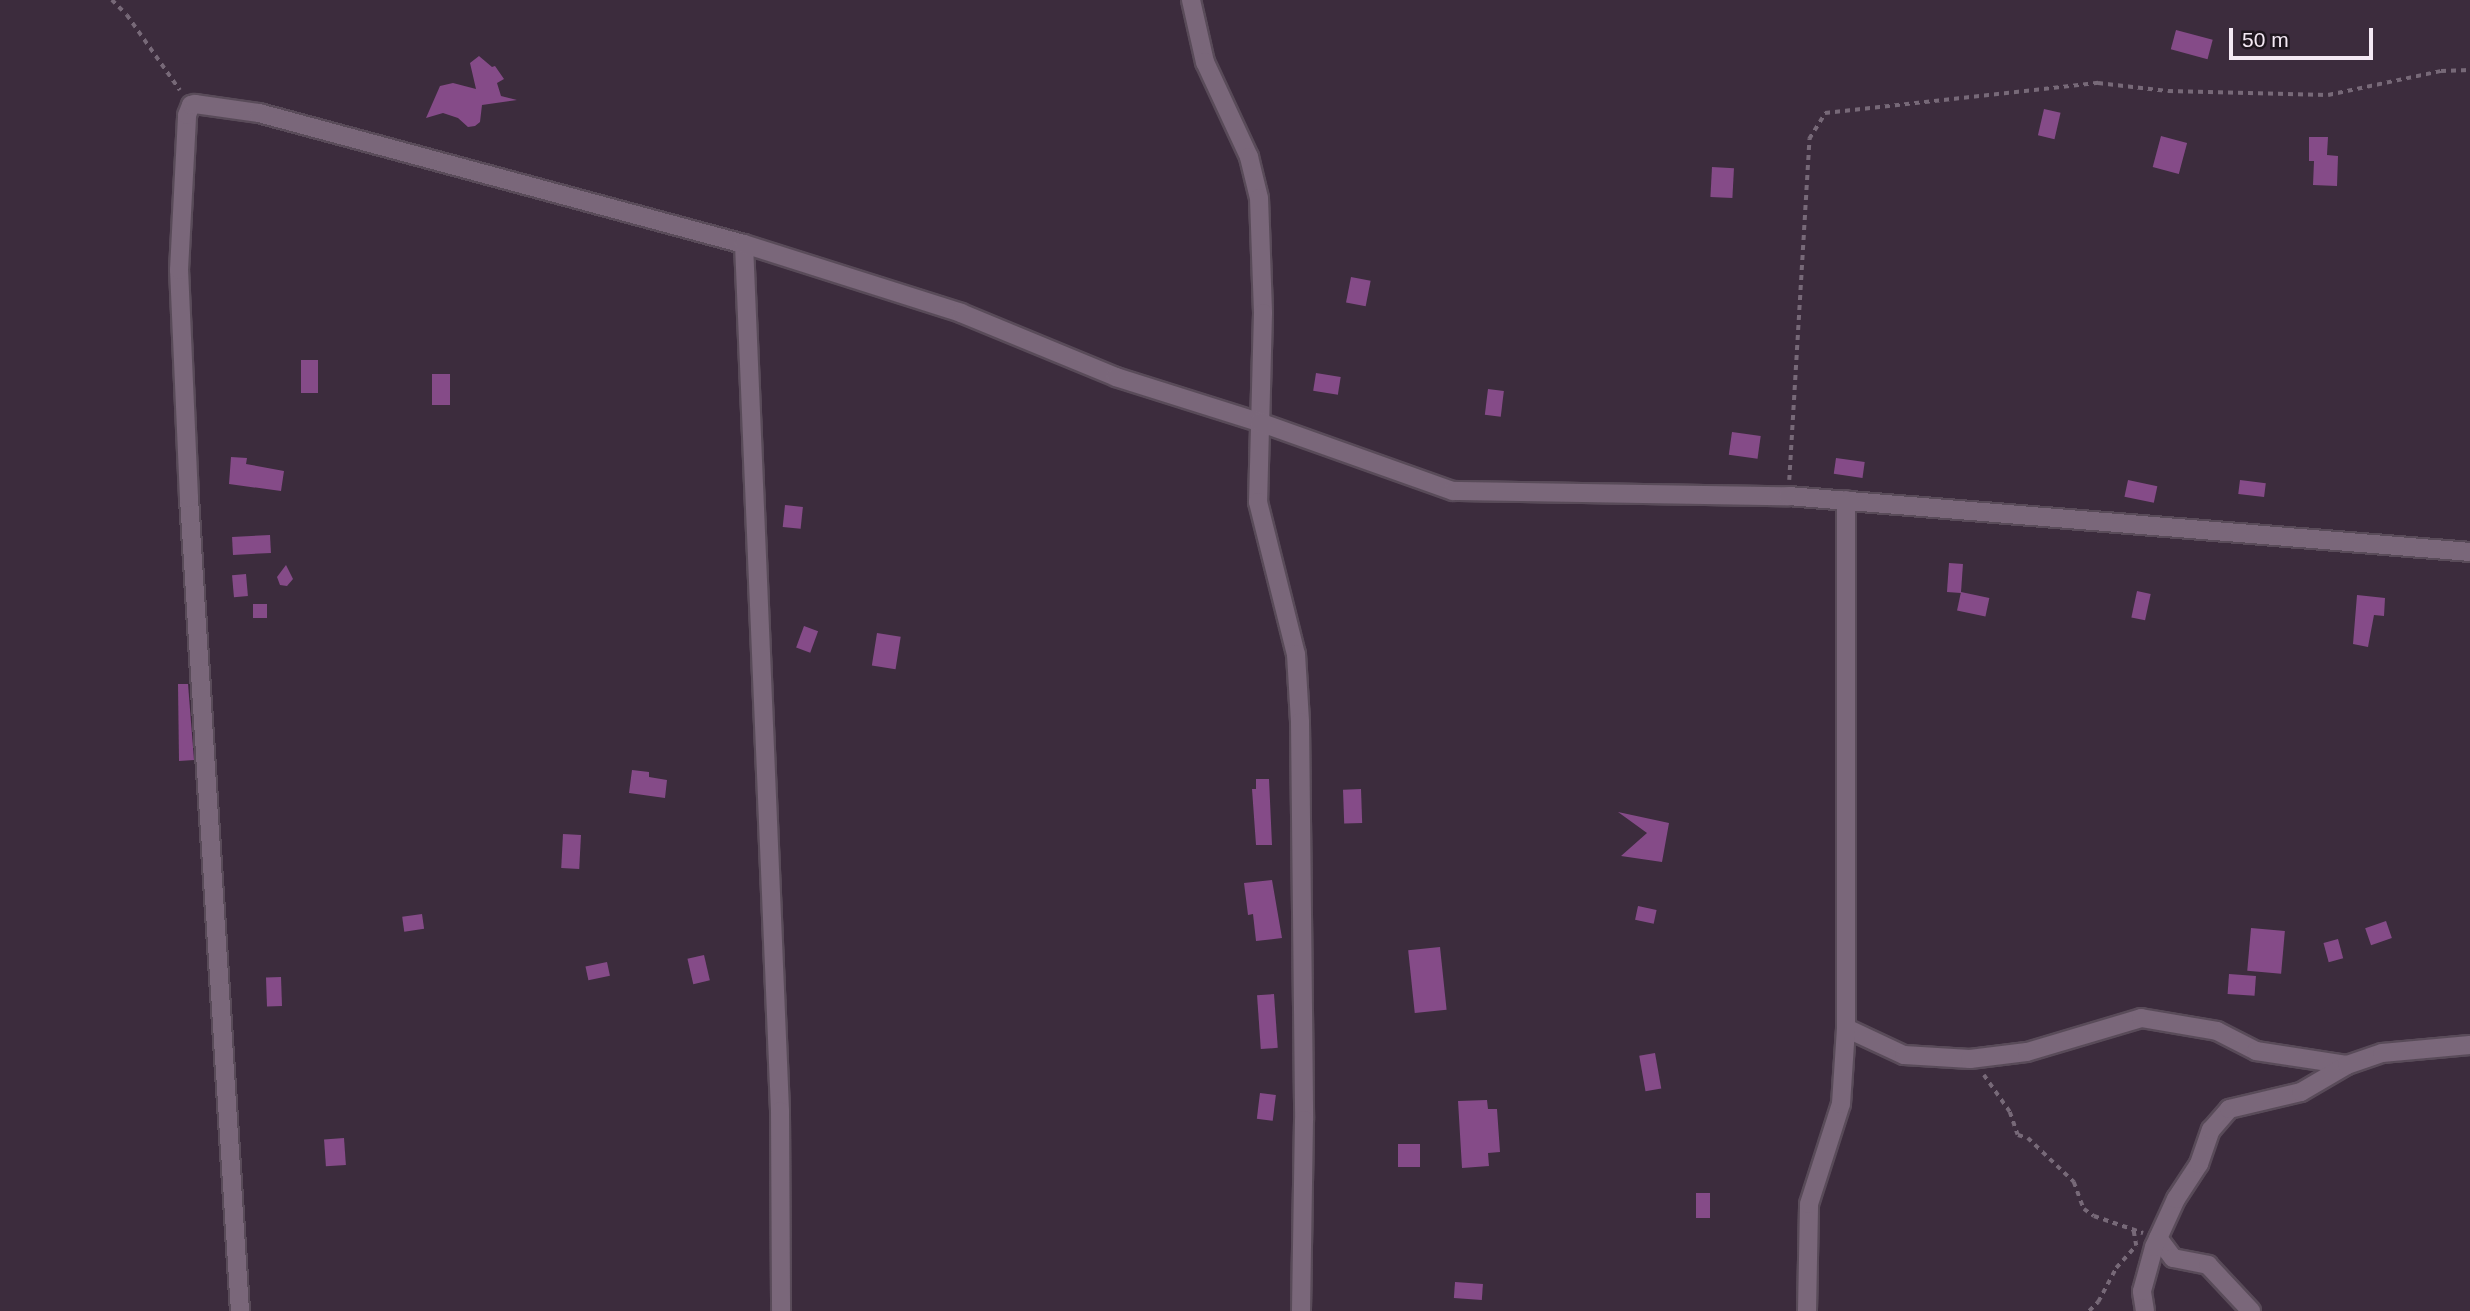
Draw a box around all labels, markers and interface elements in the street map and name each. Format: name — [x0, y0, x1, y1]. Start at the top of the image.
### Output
scale bar — [2232, 14, 2376, 58]
text: 50 m — [2242, 28, 2289, 51]

